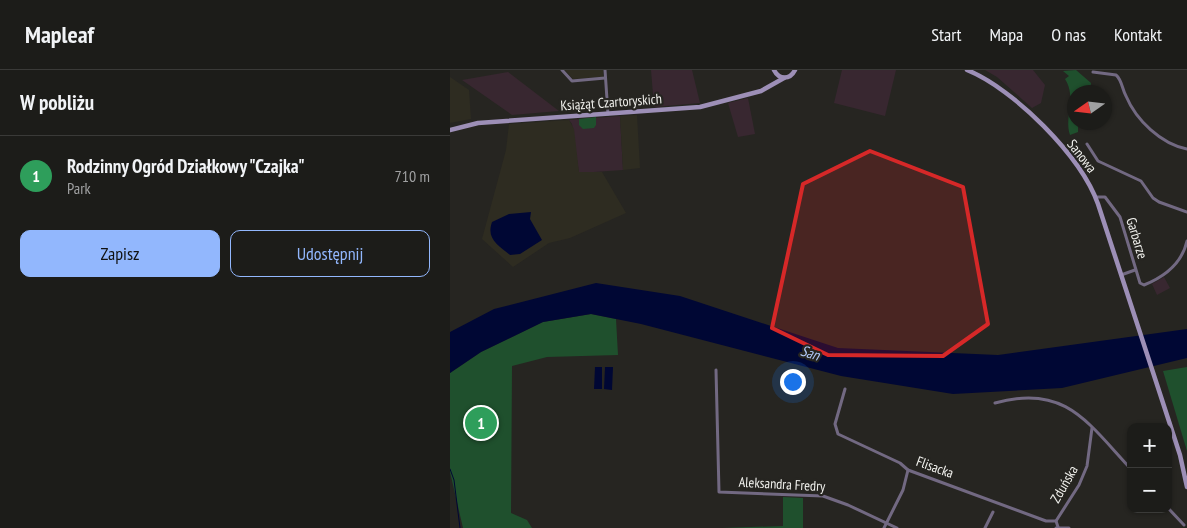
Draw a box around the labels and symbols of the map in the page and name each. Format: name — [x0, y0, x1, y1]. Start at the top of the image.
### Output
north arrow — [1067, 85, 1112, 130]
street label: Książąt Czartoryskich — [560, 89, 662, 115]
street label: Sanowa — [1063, 136, 1101, 176]
street label: Garbarze — [1122, 215, 1152, 261]
water label: San — [798, 341, 823, 365]
your location — [780, 369, 806, 395]
pin: 1 — [465, 404, 497, 442]
street label: Flisacka — [914, 452, 956, 482]
street label: Zduńska — [1046, 462, 1082, 506]
street label: Aleksandra Fredry — [738, 473, 826, 495]

